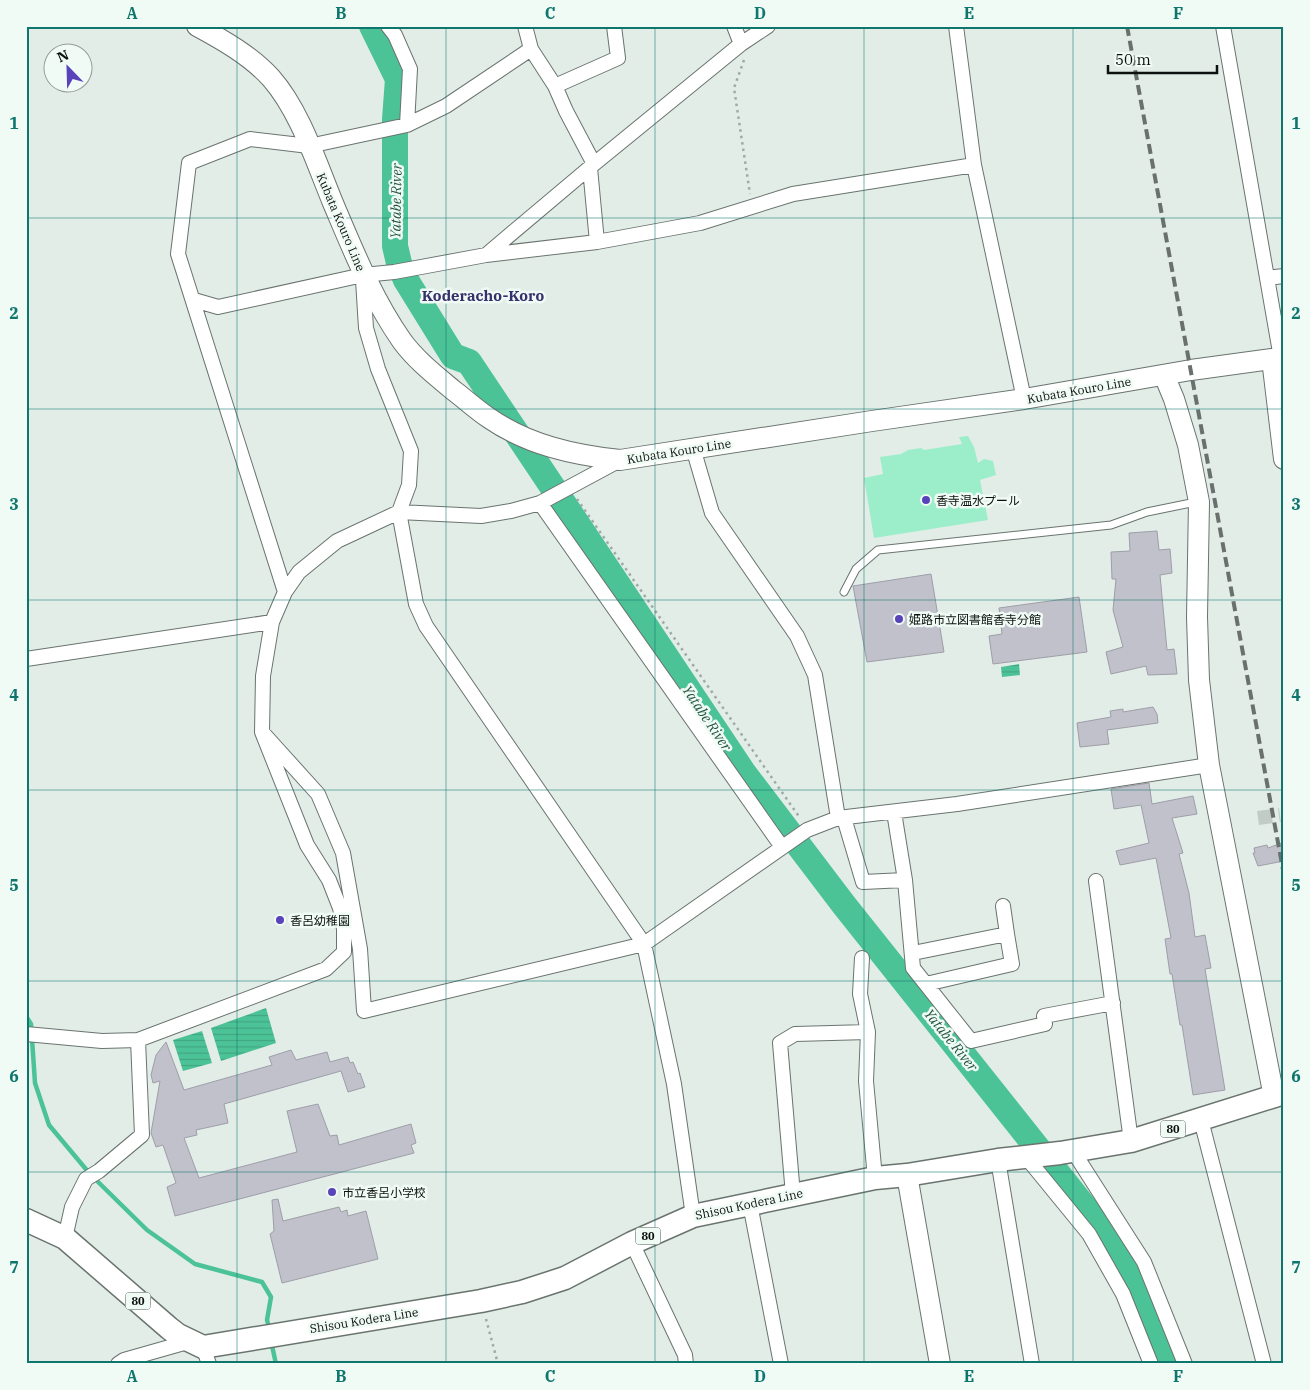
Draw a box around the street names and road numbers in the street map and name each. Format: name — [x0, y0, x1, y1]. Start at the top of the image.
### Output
street label: Kubata Kouro Line — [314, 171, 368, 273]
street label: Kubata Kouro Line — [1026, 373, 1132, 407]
street label: Kubata Kouro Line — [626, 435, 732, 467]
road number: 80 — [1160, 1120, 1186, 1138]
street label: Shisou Kodera Line — [694, 1185, 804, 1223]
road number: 80 — [636, 1228, 660, 1244]
road number: 80 — [126, 1292, 150, 1310]
street label: Shisou Kodera Line — [309, 1304, 419, 1336]

